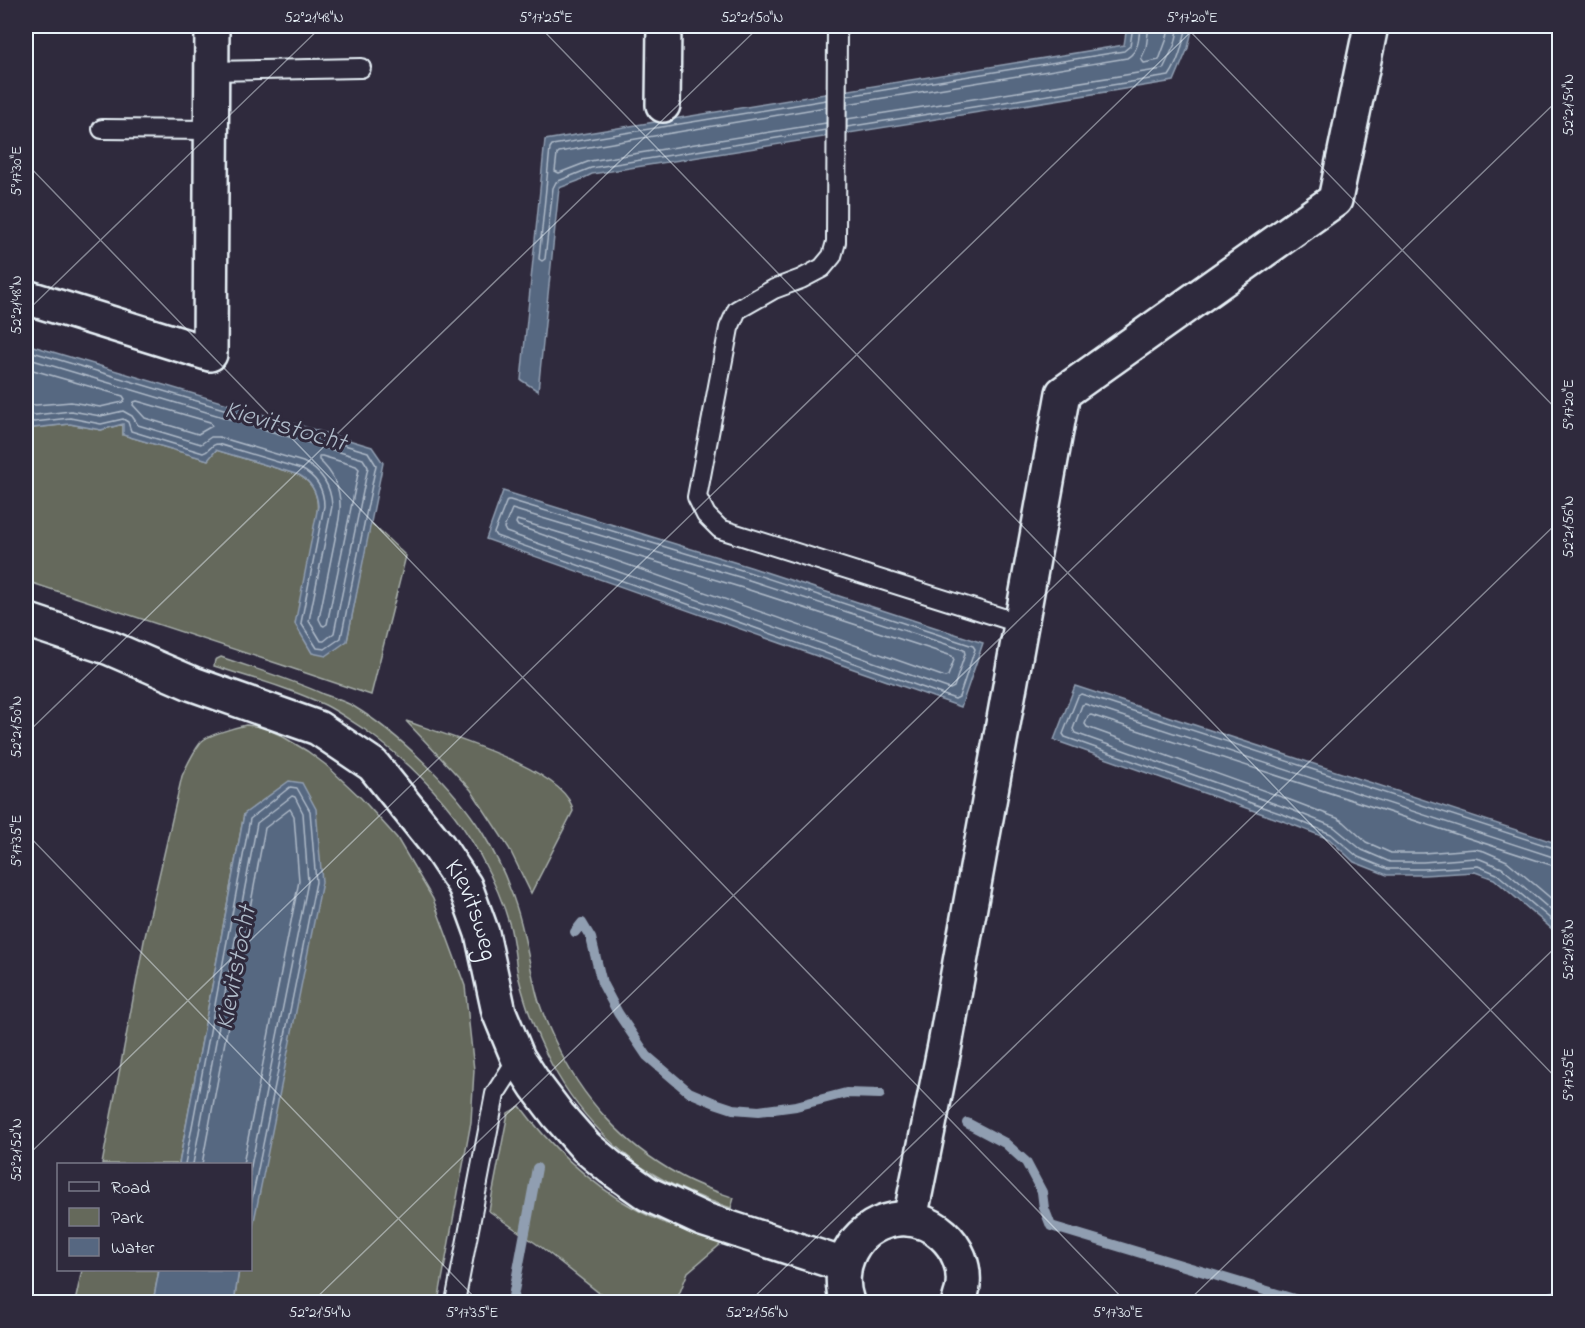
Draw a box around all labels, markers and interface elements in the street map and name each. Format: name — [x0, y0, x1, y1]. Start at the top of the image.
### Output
text: 52°21'48"N — [284, 7, 344, 29]
text: 5°17'25"E — [519, 7, 573, 29]
text: 52°21'50"N — [721, 7, 783, 29]
text: 5°17'20"E — [1166, 7, 1218, 29]
text: 52°21'54"N — [1558, 74, 1580, 136]
text: 5°17'30"E — [6, 146, 28, 196]
text: 52°21'48"N — [6, 275, 28, 335]
text: 5°17'20"E — [1558, 379, 1580, 431]
water label: Kievitstocht — [219, 391, 353, 464]
text: 52°21'56"N — [1558, 496, 1580, 558]
text: 52°21'50"N — [6, 696, 28, 758]
text: 5°17'35"E — [6, 815, 28, 867]
street label: Kievitsweg — [434, 852, 506, 964]
water label: Kievitstocht — [206, 900, 269, 1033]
text: 52°21'58"N — [1558, 919, 1580, 981]
text: 5°17'25"E — [1558, 1048, 1580, 1102]
text: 52°21'52"N — [6, 1118, 28, 1182]
legend — [57, 1163, 252, 1271]
text: Road — [111, 1176, 150, 1202]
text: Park — [111, 1206, 144, 1232]
text: Water — [111, 1236, 155, 1262]
text: 52°21'54"N — [289, 1302, 351, 1324]
text: 5°17'35"E — [446, 1302, 498, 1324]
text: 52°21'56"N — [726, 1302, 788, 1324]
text: 5°17'30"E — [1093, 1302, 1143, 1324]

